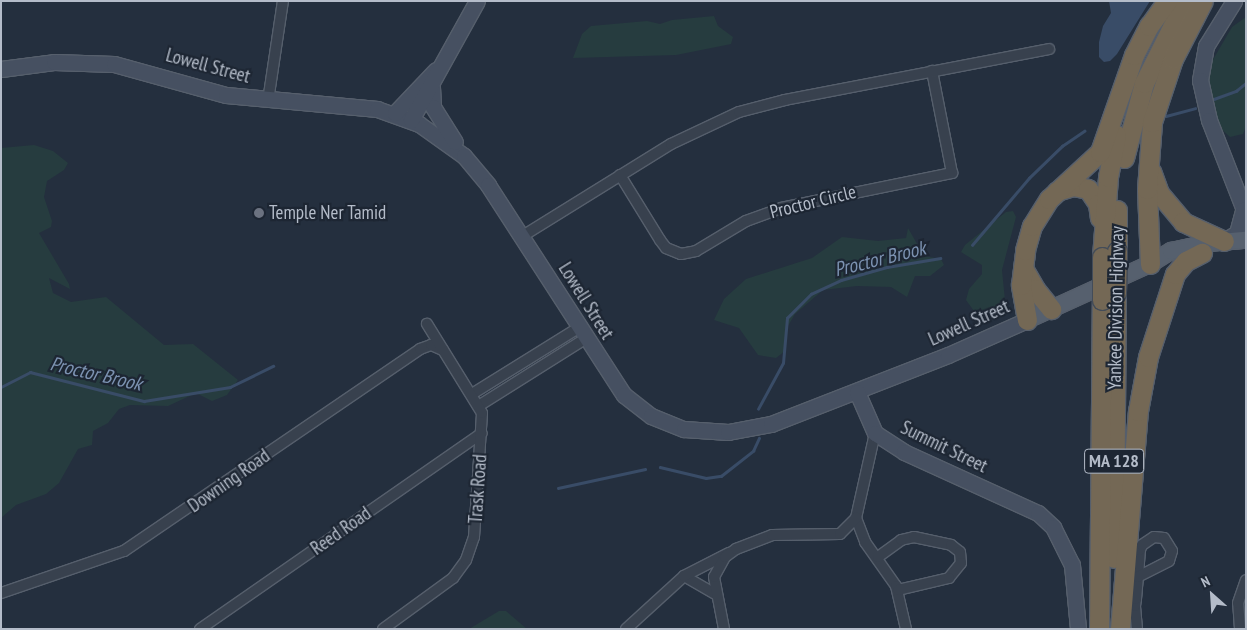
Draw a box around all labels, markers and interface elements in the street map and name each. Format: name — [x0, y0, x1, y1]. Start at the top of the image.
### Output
street label: Lowell Street — [163, 44, 253, 88]
street label: Proctor Circle — [768, 180, 858, 224]
place label: Temple Ner Tamid — [269, 202, 387, 224]
marker: Temple Ner Tamid — [253, 207, 265, 219]
street label: Yankee Division Highway — [1103, 226, 1129, 390]
water label: Proctor Brook — [832, 236, 928, 282]
street label: Lowell Street — [553, 258, 619, 344]
street label: Lowell Street — [925, 295, 1013, 351]
water label: Proctor Brook — [48, 352, 144, 396]
street label: Summit Street — [897, 416, 991, 478]
street label: Downing Road — [184, 445, 274, 517]
road number: MA 128 — [1083, 446, 1145, 476]
street label: Trask Road — [464, 453, 492, 525]
street label: Reed Road — [306, 502, 376, 560]
north arrow — [1187, 570, 1237, 620]
text: N — [1198, 572, 1213, 591]

